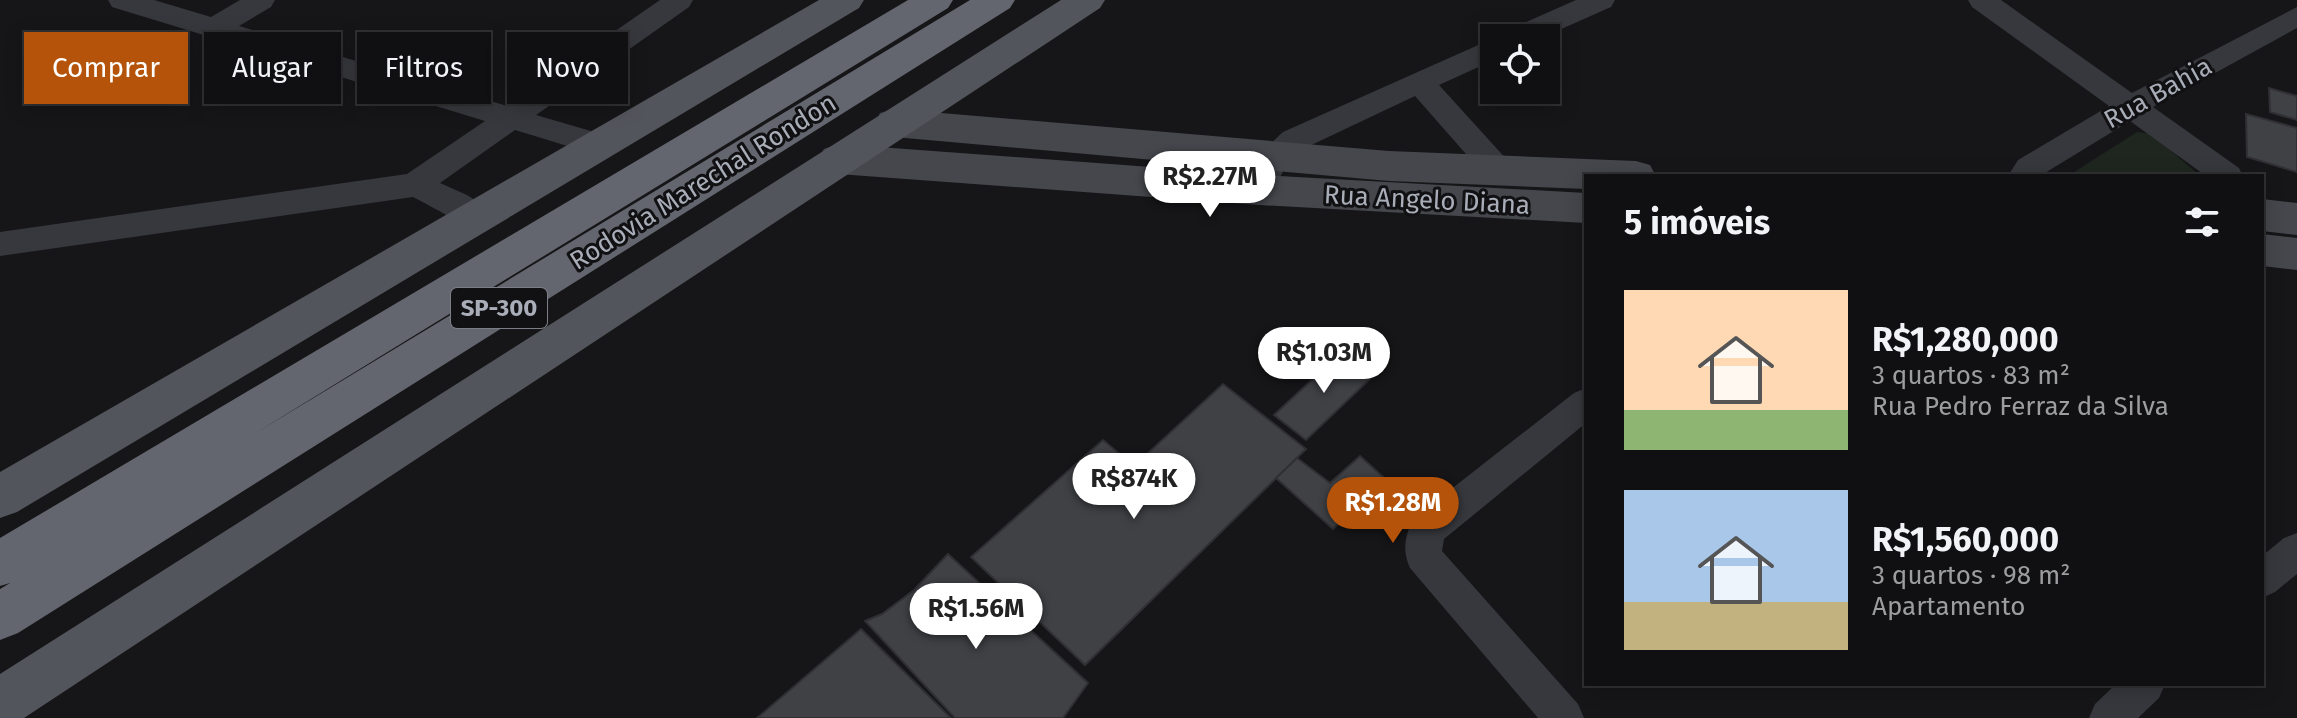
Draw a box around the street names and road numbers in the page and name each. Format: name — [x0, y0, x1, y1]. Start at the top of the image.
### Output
street label: Rua Bahia — [2099, 51, 2217, 135]
street label: Rodovia Marechal Rondon — [564, 87, 842, 277]
street label: Rua Angelo Diana — [1323, 179, 1531, 221]
road number: SP-300 — [451, 288, 547, 328]

